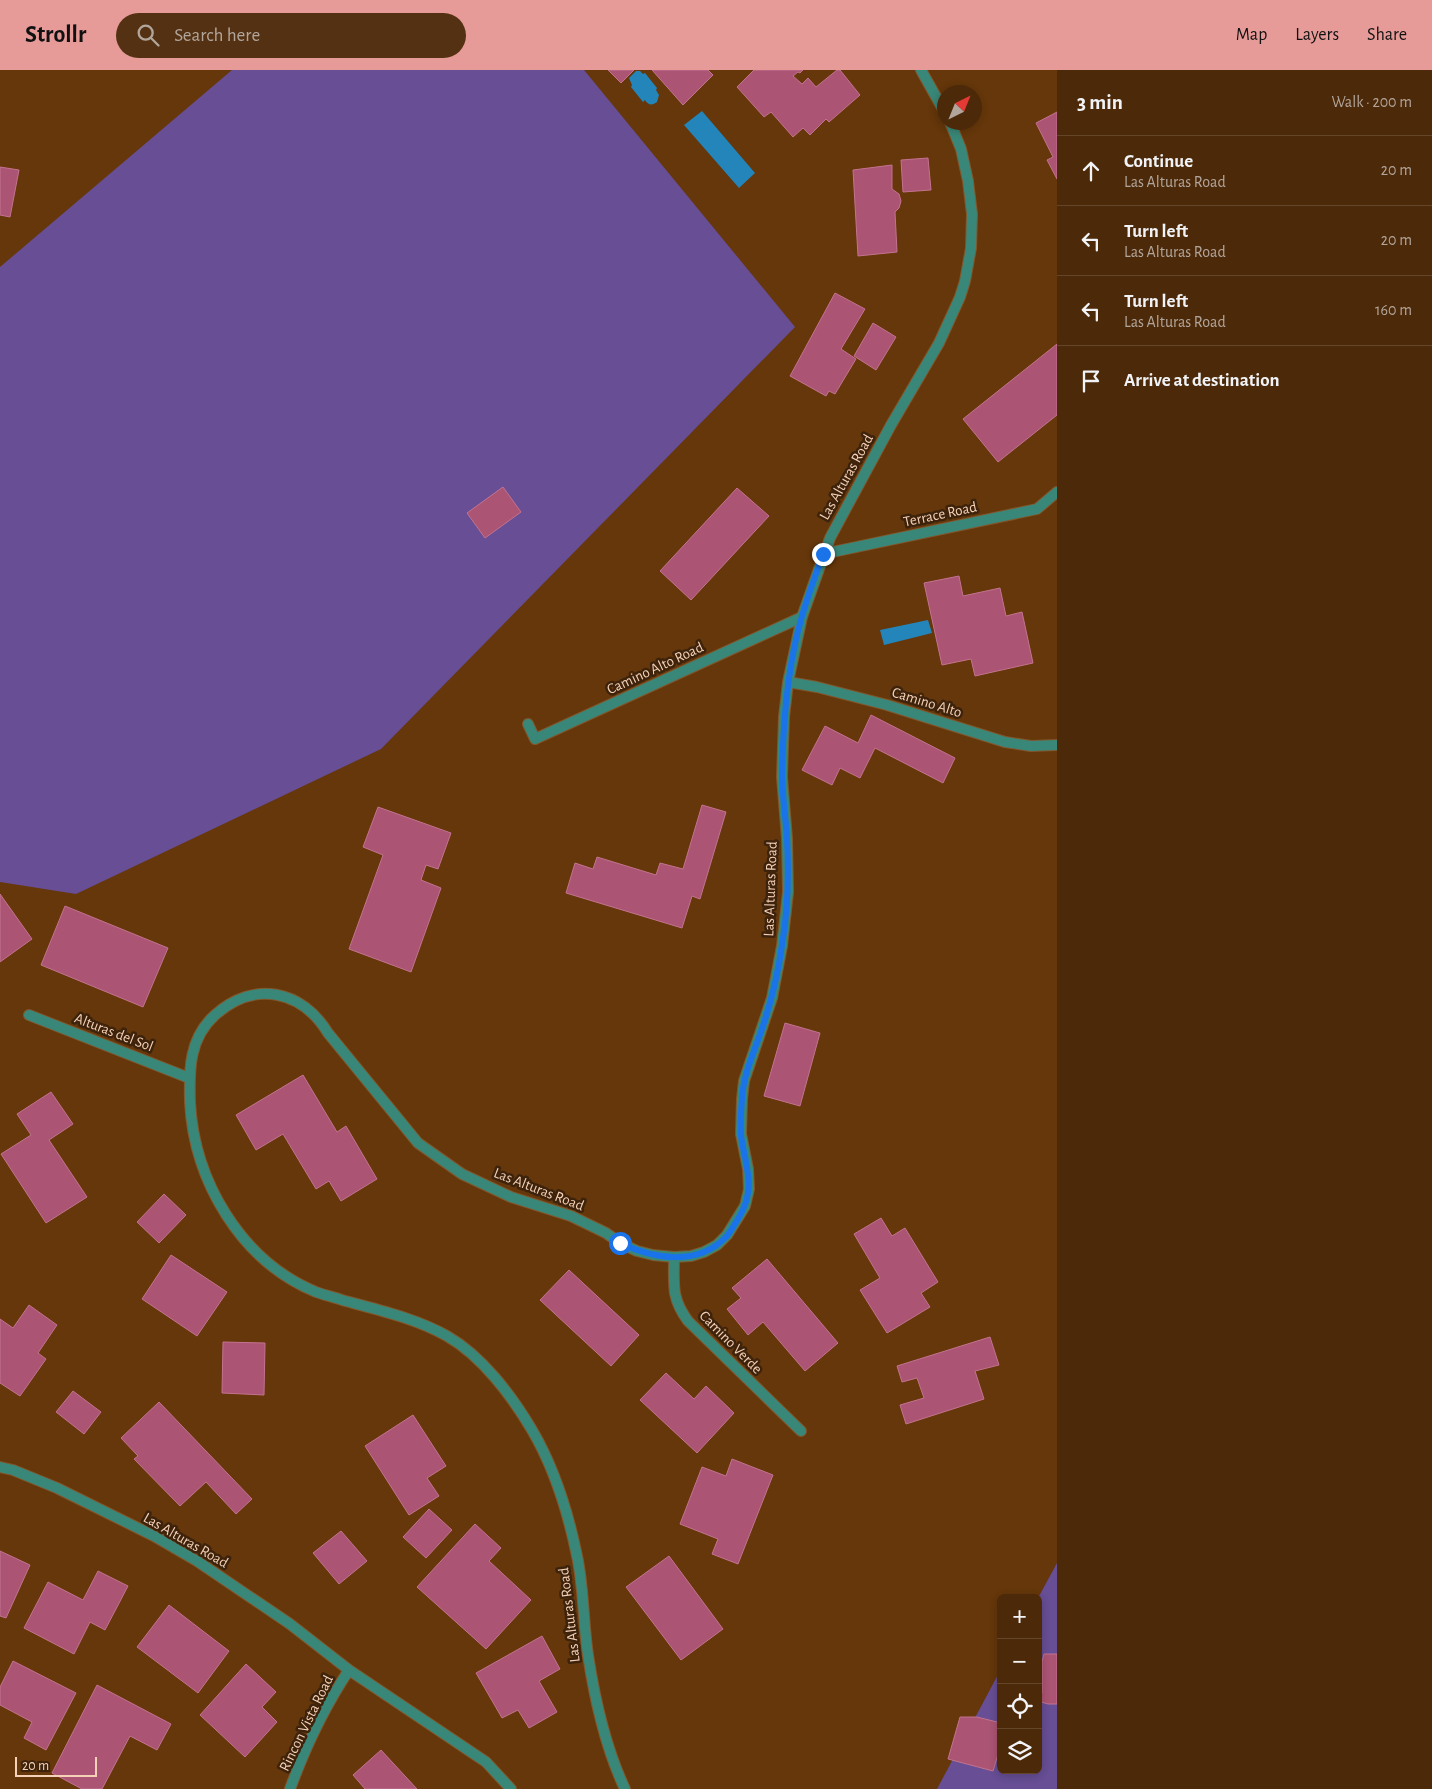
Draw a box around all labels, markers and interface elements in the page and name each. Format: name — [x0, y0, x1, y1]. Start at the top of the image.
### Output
search box — [116, 13, 466, 58]
icon: search — [134, 21, 162, 49]
text: Strollr — [25, 23, 86, 47]
text: Search here — [174, 26, 260, 45]
text: Map — [1236, 26, 1267, 44]
text: Layers — [1295, 26, 1339, 44]
text: Share — [1367, 26, 1407, 44]
north arrow — [937, 85, 982, 130]
text: 3 min — [1077, 92, 1123, 113]
text: Walk · 200 m — [1331, 94, 1412, 110]
text: Continue — [1124, 152, 1193, 171]
icon: ahead — [1077, 157, 1105, 185]
text: 20 m — [1381, 162, 1412, 178]
text: Las Alturas Road — [1124, 174, 1226, 190]
text: Turn left — [1124, 222, 1188, 241]
icon: left — [1077, 227, 1105, 255]
text: 20 m — [1381, 232, 1412, 248]
text: Las Alturas Road — [1124, 244, 1226, 260]
text: Turn left — [1124, 292, 1188, 311]
icon: left — [1077, 297, 1105, 325]
text: 160 m — [1375, 302, 1412, 318]
text: Las Alturas Road — [1124, 314, 1226, 330]
icon: arrive — [1077, 367, 1105, 395]
text: Arrive at destination — [1124, 371, 1280, 390]
street label: Las Alturas Road — [817, 432, 876, 523]
street label: Terrace Road — [902, 499, 978, 530]
route end — [812, 543, 835, 566]
street label: Camino Alto Road — [605, 639, 706, 697]
street label: Camino Alto — [890, 685, 964, 720]
street label: Las Alturas Road — [761, 841, 780, 937]
street label: Alturas del Sol — [72, 1011, 155, 1054]
street label: Las Alturas Road — [492, 1165, 586, 1214]
route start — [609, 1232, 632, 1255]
street label: Camino Verde — [696, 1308, 765, 1377]
street label: Las Alturas Road — [141, 1510, 231, 1571]
street label: Las Alturas Road — [556, 1566, 583, 1663]
map controls — [997, 1594, 1042, 1774]
button: + — [997, 1594, 1042, 1639]
button: − — [997, 1639, 1042, 1684]
street label: Rincon Vista Road — [277, 1673, 336, 1774]
button: locate — [997, 1684, 1042, 1729]
button: layers — [997, 1729, 1042, 1774]
scale bar — [15, 1754, 98, 1777]
text: 20 m — [22, 1759, 49, 1773]

